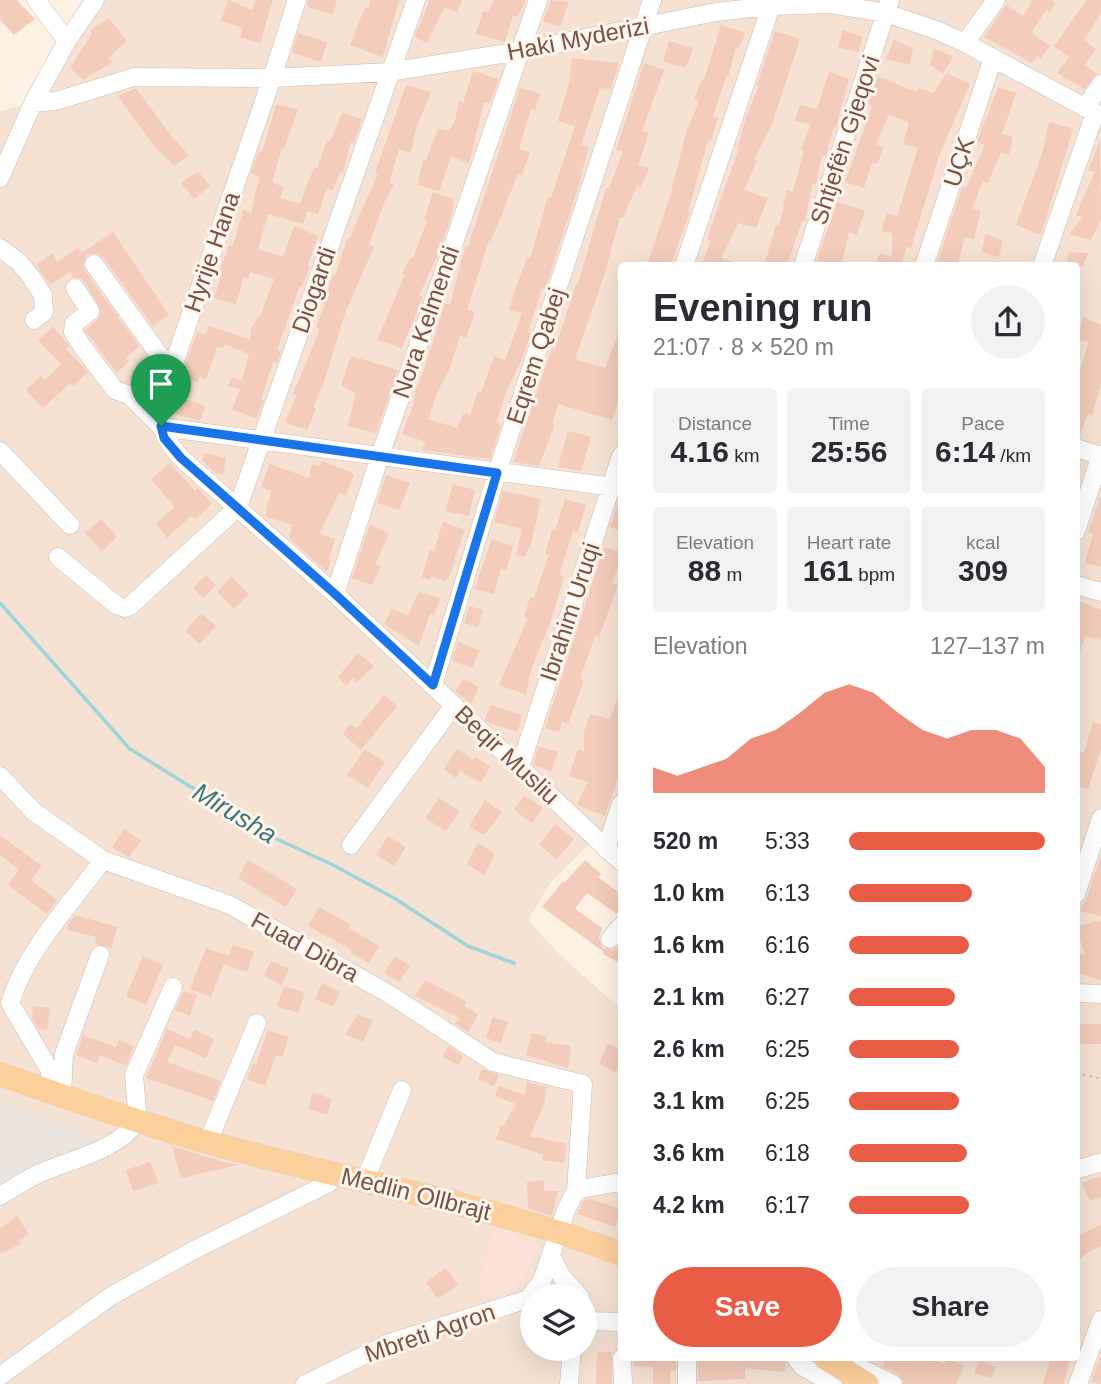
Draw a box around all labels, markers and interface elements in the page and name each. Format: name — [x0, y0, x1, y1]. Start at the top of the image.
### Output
street label: Haki Myderizi — [505, 12, 651, 66]
street label: Shtjefën Gjeqovi — [804, 52, 885, 228]
street label: UÇK — [938, 134, 979, 190]
street label: Hyrije Hana — [178, 188, 245, 316]
street label: Nora Kelmendi — [387, 242, 464, 401]
street label: Diogardi — [286, 243, 341, 336]
street label: Eqrem Qabej — [501, 284, 570, 427]
button: share — [971, 285, 1045, 359]
text: Evening run — [653, 287, 873, 329]
text: 21:07 · 8 × 520 m — [653, 334, 834, 360]
pin — [131, 354, 191, 426]
icon: arrive — [142, 365, 180, 403]
text: Distance — [678, 413, 752, 434]
text: Time — [828, 413, 870, 434]
text: Pace — [961, 413, 1005, 434]
text: 4.16 — [671, 435, 729, 468]
text: 25:56 — [811, 435, 887, 468]
text: 6:14 — [935, 435, 995, 468]
text: km — [729, 445, 760, 466]
text: /km — [995, 445, 1031, 466]
text: Elevation — [676, 532, 754, 553]
text: Heart rate — [807, 532, 891, 553]
text: kcal — [966, 532, 1000, 553]
street label: Ibrahim Uruqi — [534, 539, 605, 685]
text: 88 — [688, 554, 721, 587]
text: 161 — [803, 554, 853, 587]
text: 309 — [958, 554, 1008, 587]
text: m — [721, 564, 742, 585]
text: bpm — [853, 564, 895, 585]
text: Elevation — [653, 633, 748, 659]
text: 127–137 m — [930, 633, 1045, 659]
street label: Beqir Musliu — [450, 700, 565, 810]
water label: Mirusha — [188, 776, 282, 850]
text: 520 m — [653, 828, 718, 854]
text: 5:33 — [765, 828, 810, 854]
text: 1.0 km — [653, 880, 725, 906]
text: 6:13 — [765, 880, 810, 906]
street label: Fuad Dibra — [247, 906, 364, 987]
text: 1.6 km — [653, 932, 725, 958]
text: 6:16 — [765, 932, 810, 958]
text: 2.1 km — [653, 984, 725, 1010]
text: 6:27 — [765, 984, 810, 1010]
text: 2.6 km — [653, 1036, 725, 1062]
text: 6:25 — [765, 1036, 810, 1062]
text: 3.1 km — [653, 1088, 725, 1114]
text: 6:25 — [765, 1088, 810, 1114]
text: 3.6 km — [653, 1140, 725, 1166]
text: 6:18 — [765, 1140, 810, 1166]
street label: Medlin Ollbrajt — [338, 1162, 494, 1225]
text: 4.2 km — [653, 1192, 725, 1218]
text: 6:17 — [765, 1192, 810, 1218]
button: Save — [653, 1267, 842, 1347]
button: Share — [856, 1267, 1045, 1347]
map controls — [520, 1284, 597, 1361]
button: layers — [520, 1284, 597, 1361]
street label: Mbreti Agron — [361, 1298, 499, 1367]

